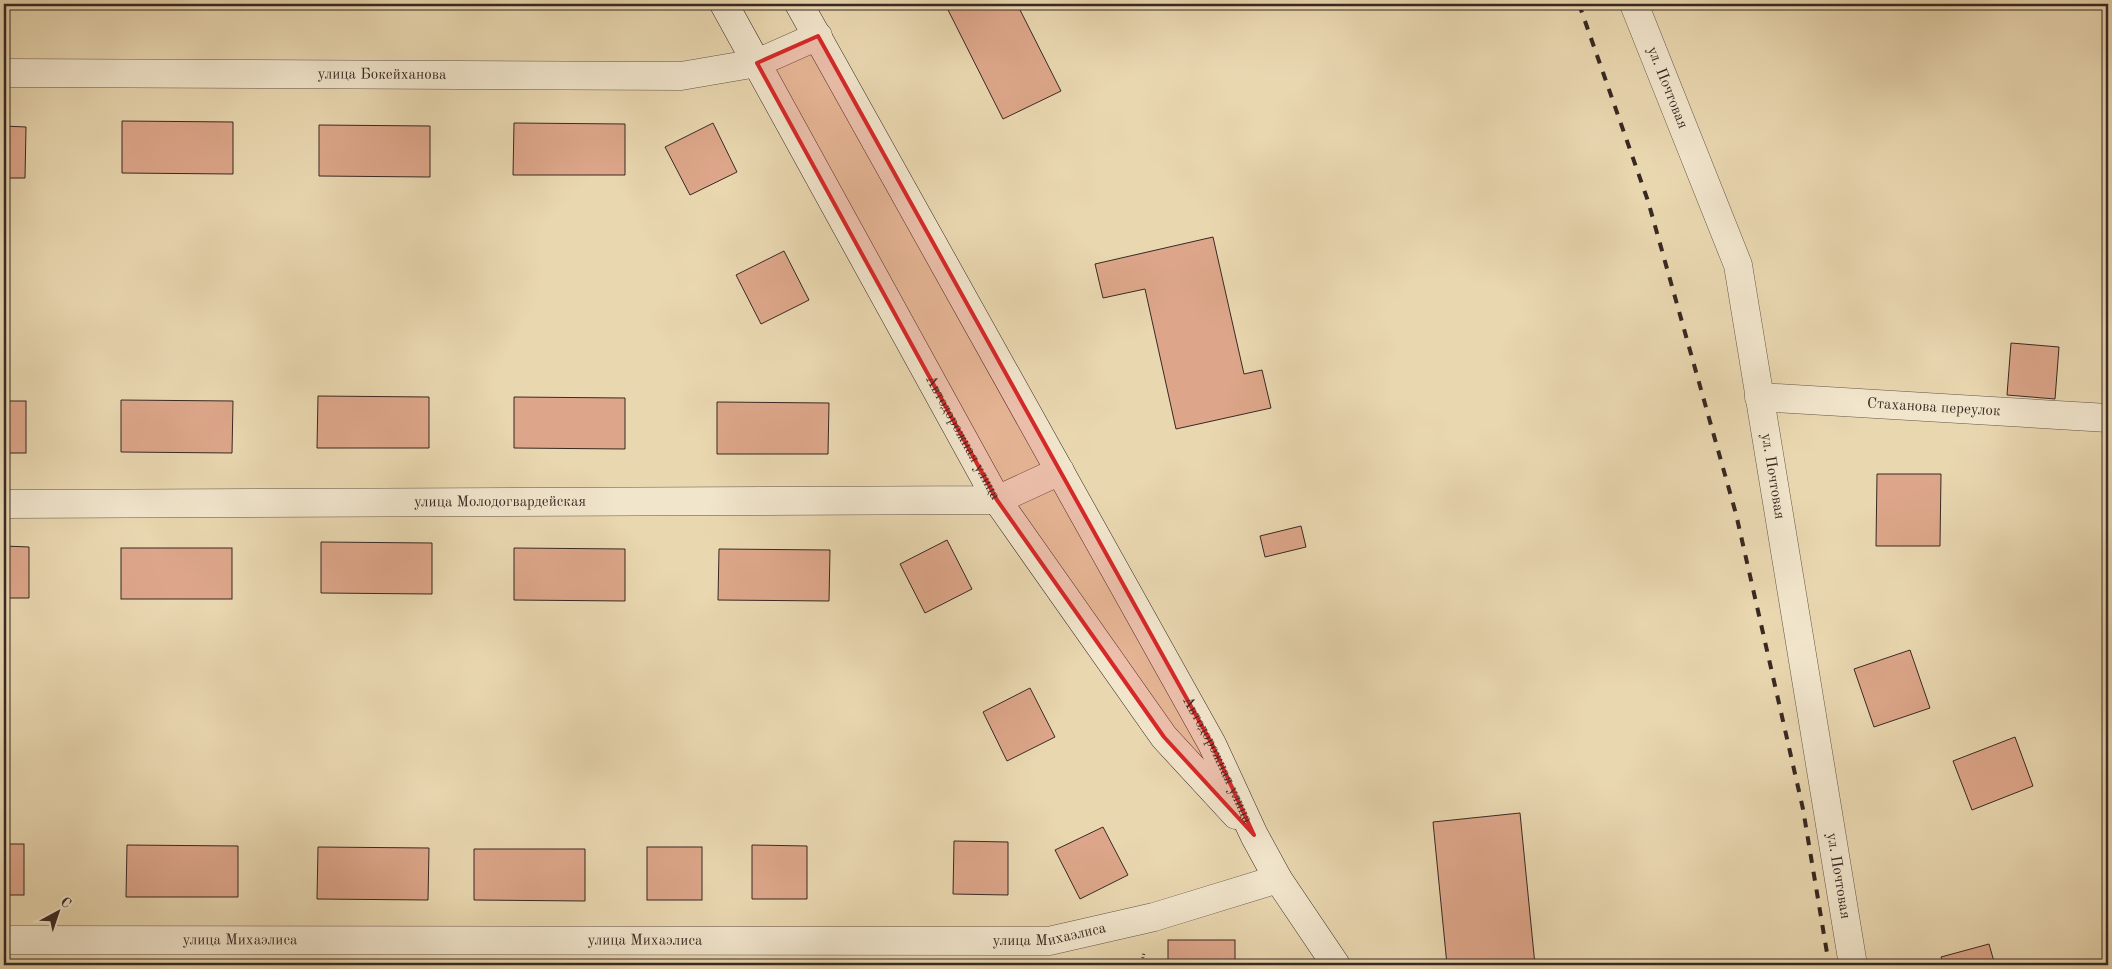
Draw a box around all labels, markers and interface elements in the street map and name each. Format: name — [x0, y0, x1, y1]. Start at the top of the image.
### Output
street label: ул. Почтовая — [1644, 44, 1690, 131]
street label: улица Бокейханова — [318, 67, 447, 82]
street label: Автодорожная улица — [922, 373, 1003, 503]
street label: Стаханова переулок — [1866, 396, 2001, 419]
street label: ул. Почтовая — [1758, 432, 1787, 520]
street label: улица Молодогвардейская — [414, 494, 586, 510]
street label: Автодорожная улица — [1179, 694, 1255, 826]
street label: ул. Почтовая — [1824, 832, 1853, 920]
north arrow — [32, 886, 82, 936]
text: С — [58, 894, 74, 911]
street label: улица Михаэлиса — [993, 921, 1108, 949]
street label: улица Михаэлиса — [183, 933, 298, 948]
street label: улица Михаэлиса — [588, 933, 703, 948]

